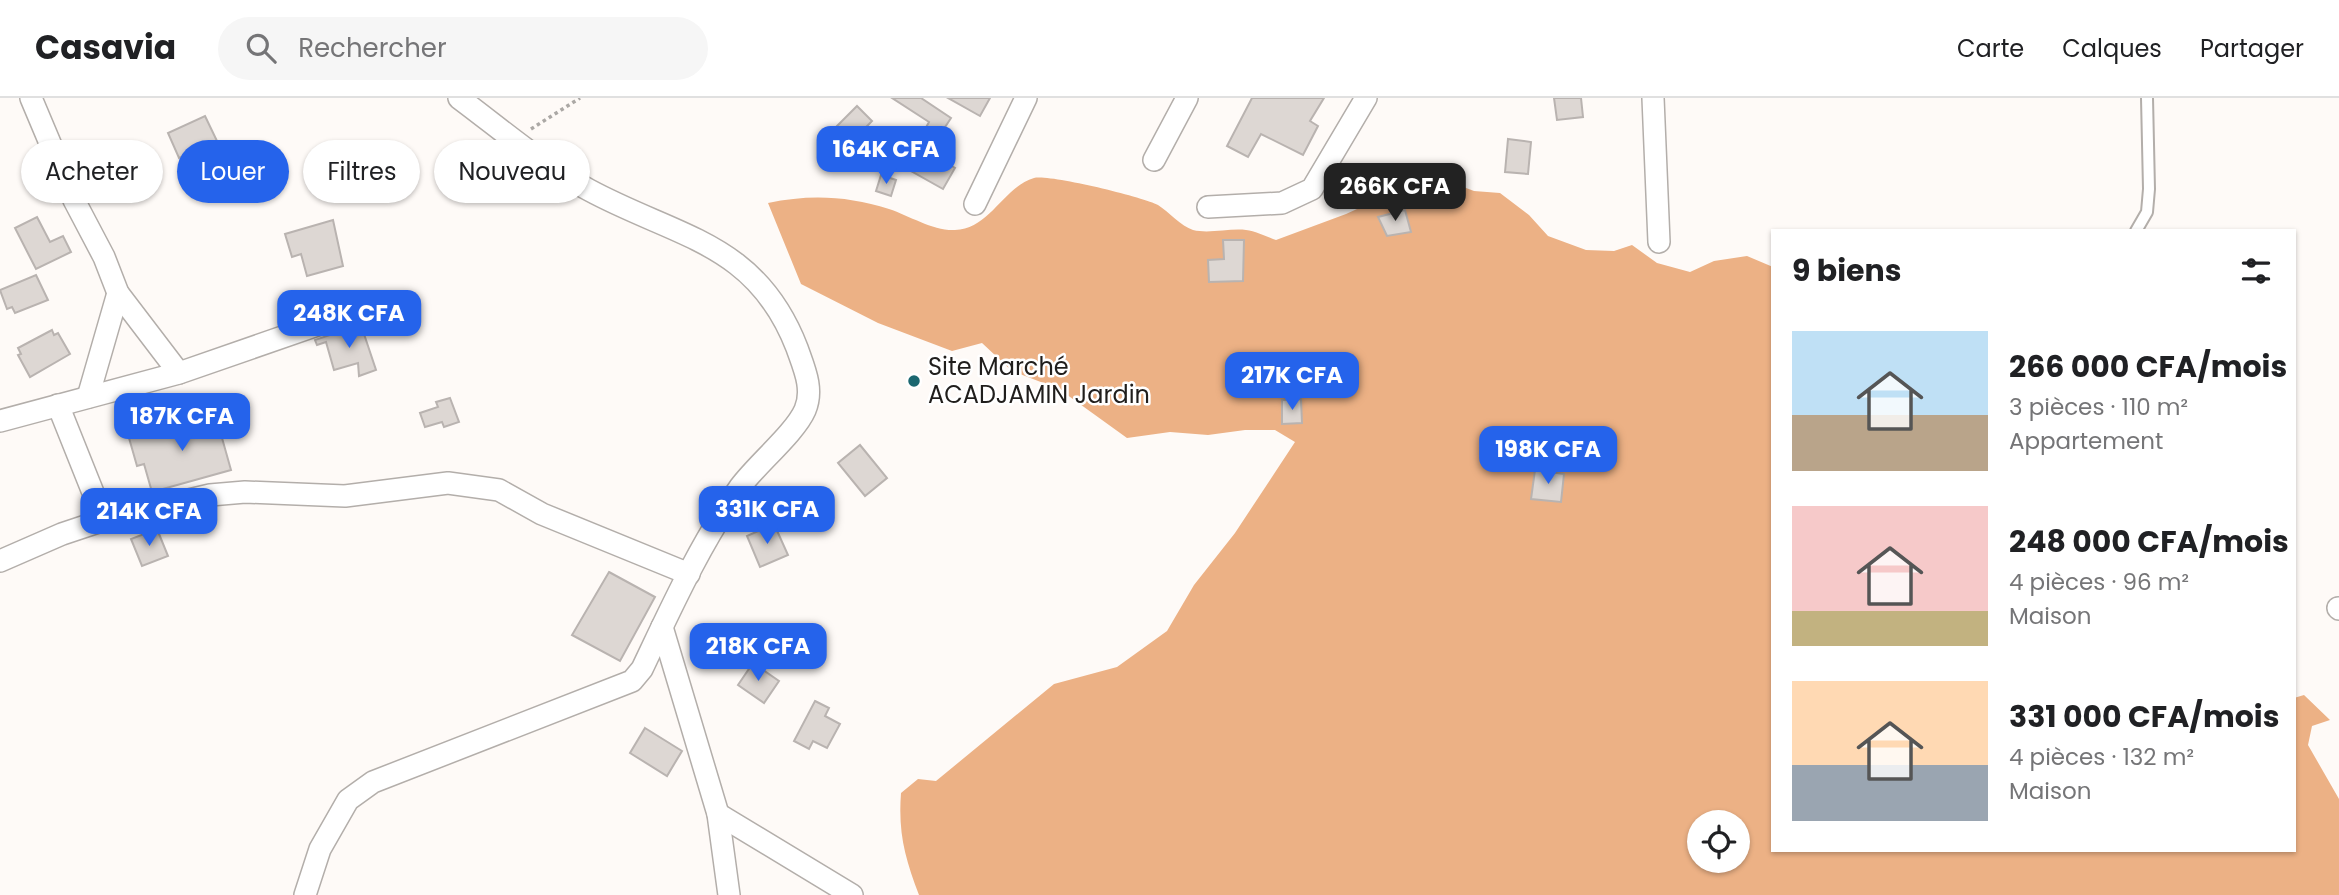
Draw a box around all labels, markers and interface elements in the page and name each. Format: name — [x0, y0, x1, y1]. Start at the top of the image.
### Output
search box — [218, 17, 708, 80]
text: Casavia — [35, 24, 176, 71]
icon: search — [242, 29, 280, 67]
text: Rechercher — [298, 30, 447, 66]
text: Carte — [1957, 32, 2024, 65]
text: Calques — [2062, 32, 2162, 65]
text: Partager — [2200, 32, 2304, 65]
pin: 164K CFA — [814, 126, 958, 186]
text: 164K CFA — [833, 133, 939, 165]
chip: Acheter — [21, 140, 163, 203]
chip: Louer — [177, 140, 289, 203]
chip: Filtres — [303, 140, 420, 203]
chip: Nouveau — [434, 140, 590, 203]
pin: 266K CFA — [1323, 164, 1467, 223]
text: 266K CFA — [1340, 170, 1450, 202]
text: 9 biens — [1792, 249, 1901, 292]
icon: filters — [2237, 252, 2275, 290]
pin: 248K CFA — [277, 290, 421, 350]
text: 248K CFA — [293, 297, 405, 329]
text: 266 000 CFA/mois — [2009, 345, 2287, 388]
place label: Site Marché ACADJAMIN Jardin — [928, 350, 1150, 411]
pin: 217K CFA — [1220, 352, 1364, 412]
text: 217K CFA — [1241, 359, 1343, 391]
icon: home — [1848, 359, 1932, 443]
marker: Site Marché ACADJAMIN Jardin — [906, 373, 922, 389]
text: 3 pièces · 110 m² — [2009, 391, 2188, 423]
pin: 187K CFA — [110, 394, 254, 453]
text: 187K CFA — [130, 400, 234, 432]
text: Appartement — [2009, 425, 2163, 457]
pin: 198K CFA — [1476, 426, 1620, 486]
text: 198K CFA — [1495, 433, 1601, 465]
pin: 331K CFA — [695, 486, 839, 546]
pin: 214K CFA — [77, 489, 221, 548]
text: 331K CFA — [715, 493, 819, 525]
text: 214K CFA — [96, 495, 202, 527]
text: 248 000 CFA/mois — [2009, 520, 2289, 563]
icon: home — [1848, 534, 1932, 618]
text: 4 pièces · 96 m² — [2009, 566, 2189, 598]
text: Maison — [2009, 600, 2091, 632]
pin: 218K CFA — [686, 624, 830, 683]
text: 218K CFA — [706, 630, 810, 662]
text: 331 000 CFA/mois — [2009, 695, 2279, 738]
icon: home — [1848, 709, 1932, 793]
text: 4 pièces · 132 m² — [2009, 741, 2194, 773]
text: Maison — [2009, 775, 2091, 807]
map controls — [1687, 810, 1750, 873]
button: locate — [1687, 810, 1750, 873]

